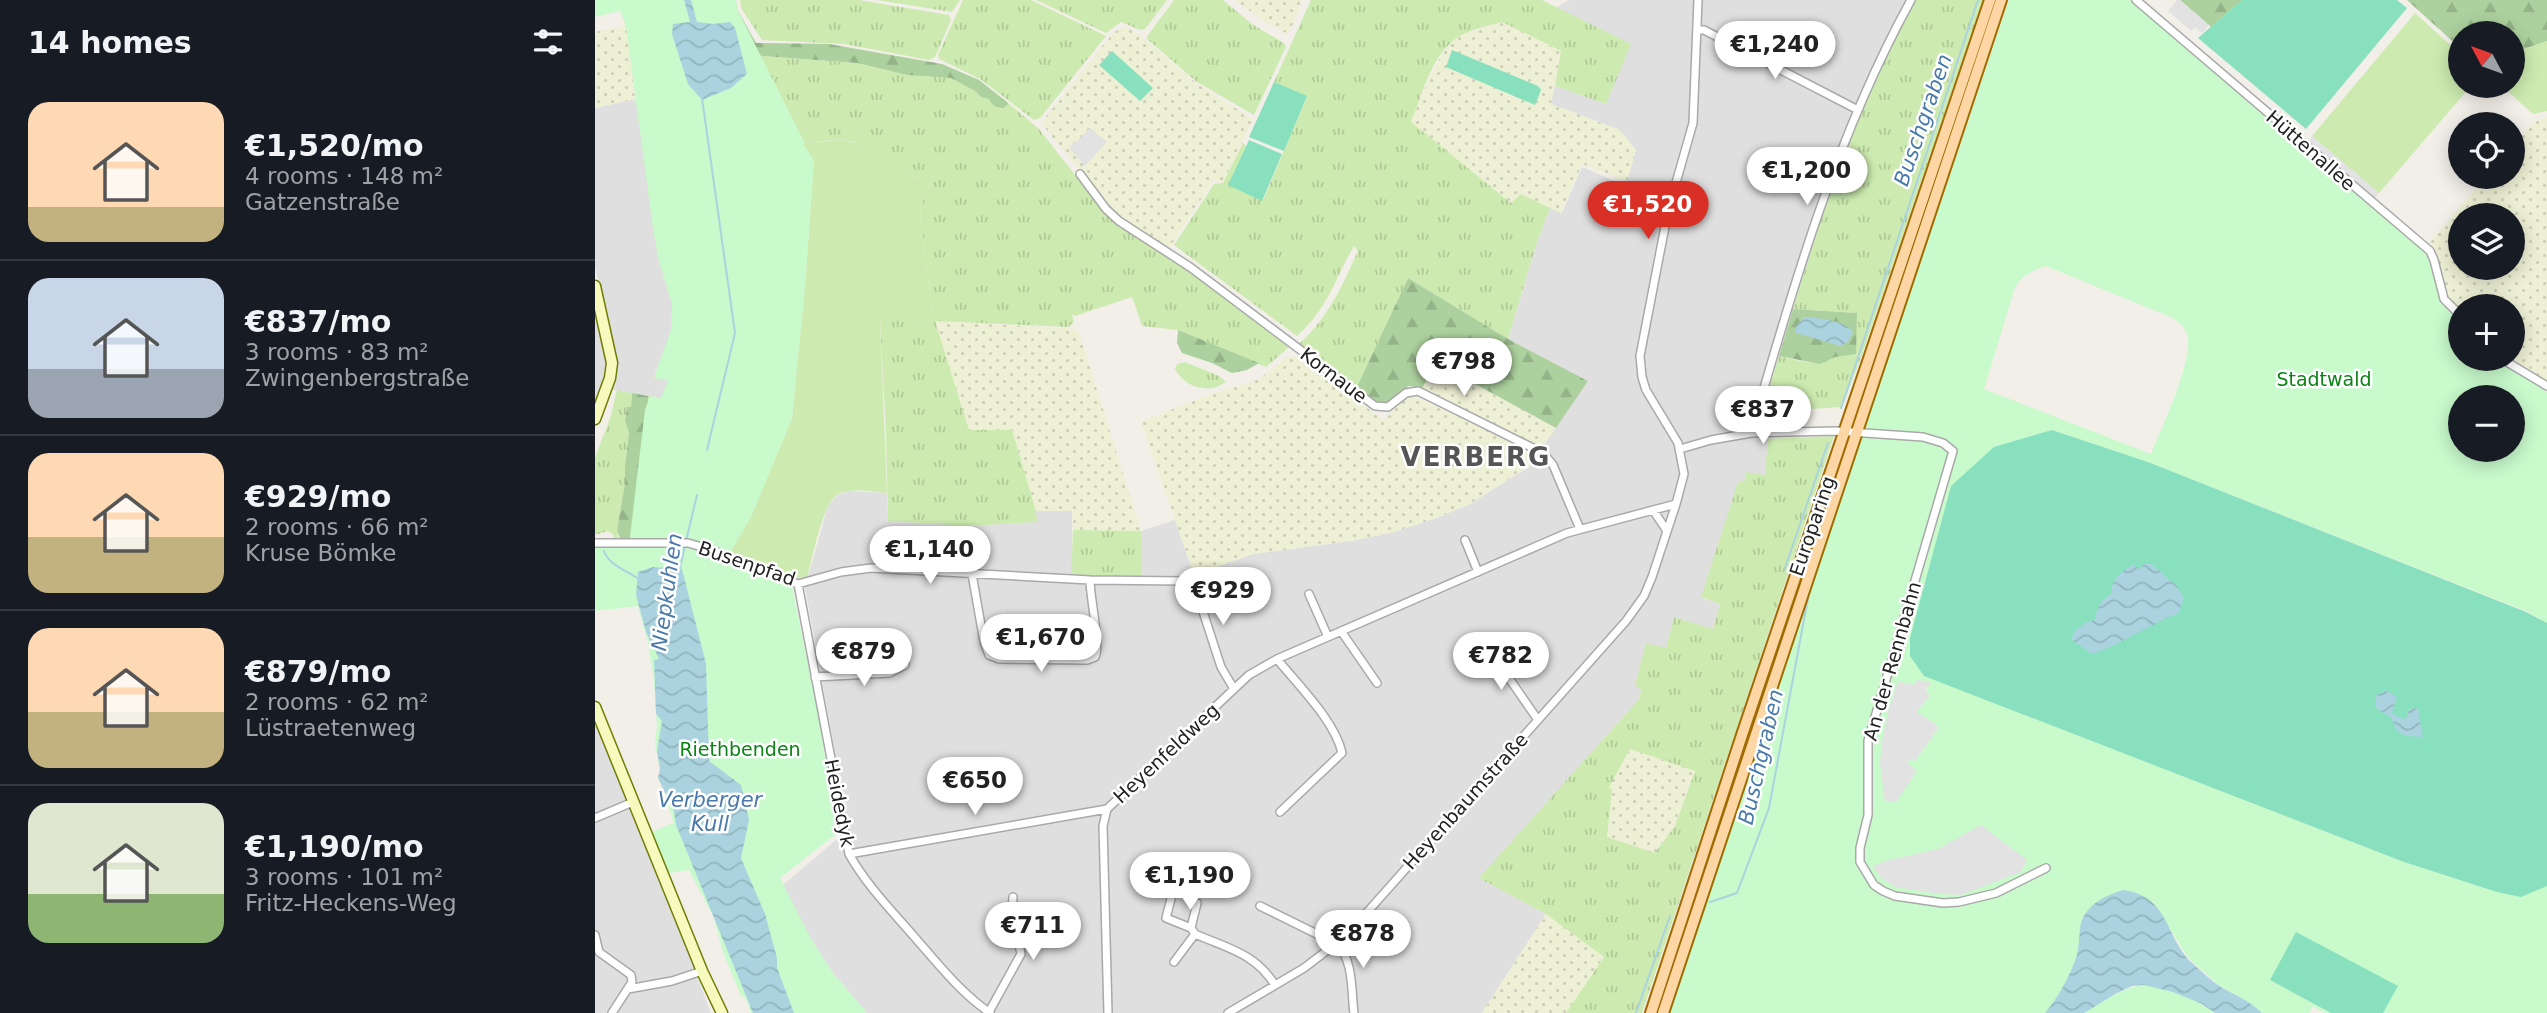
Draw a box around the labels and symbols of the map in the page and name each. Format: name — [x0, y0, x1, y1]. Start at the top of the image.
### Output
north arrow — [2448, 21, 2525, 98]
pin: €1,240 — [1718, 22, 1832, 81]
water label: Buschgraben — [1889, 51, 1957, 189]
street label: Hüttenallee — [2262, 105, 2360, 195]
pin: €1,200 — [1750, 148, 1864, 207]
pin: €1,520 — [1591, 182, 1705, 241]
pin: €798 — [1423, 338, 1505, 398]
street label: Kornaue — [1296, 343, 1372, 407]
park label: Stadtwald — [2276, 368, 2372, 390]
pin: €837 — [1722, 386, 1804, 446]
district label: VERBERG — [1401, 442, 1551, 472]
street label: Europaring — [1785, 473, 1839, 579]
pin: €1,140 — [873, 526, 987, 586]
water label: Niepkuhlen — [647, 532, 687, 652]
street label: Busenpfad — [696, 536, 798, 590]
pin: €929 — [1182, 568, 1264, 627]
street label: An der Rennbahn — [1859, 579, 1925, 743]
pin: €1,670 — [984, 614, 1098, 674]
pin: €879 — [823, 628, 905, 688]
pin: €782 — [1460, 632, 1542, 692]
water label: Buschgraben — [1734, 687, 1788, 827]
street label: Heyenfeldweg — [1109, 699, 1223, 807]
street label: Heyenbaumstraße — [1398, 728, 1532, 874]
park label: Riethbenden — [679, 738, 801, 760]
street label: Heidedyk — [821, 757, 859, 849]
pin: €650 — [934, 758, 1016, 817]
water label: Verberger Kull — [658, 788, 764, 836]
pin: €1,190 — [1133, 852, 1247, 912]
pin: €711 — [992, 902, 1074, 962]
pin: €878 — [1322, 911, 1404, 970]

